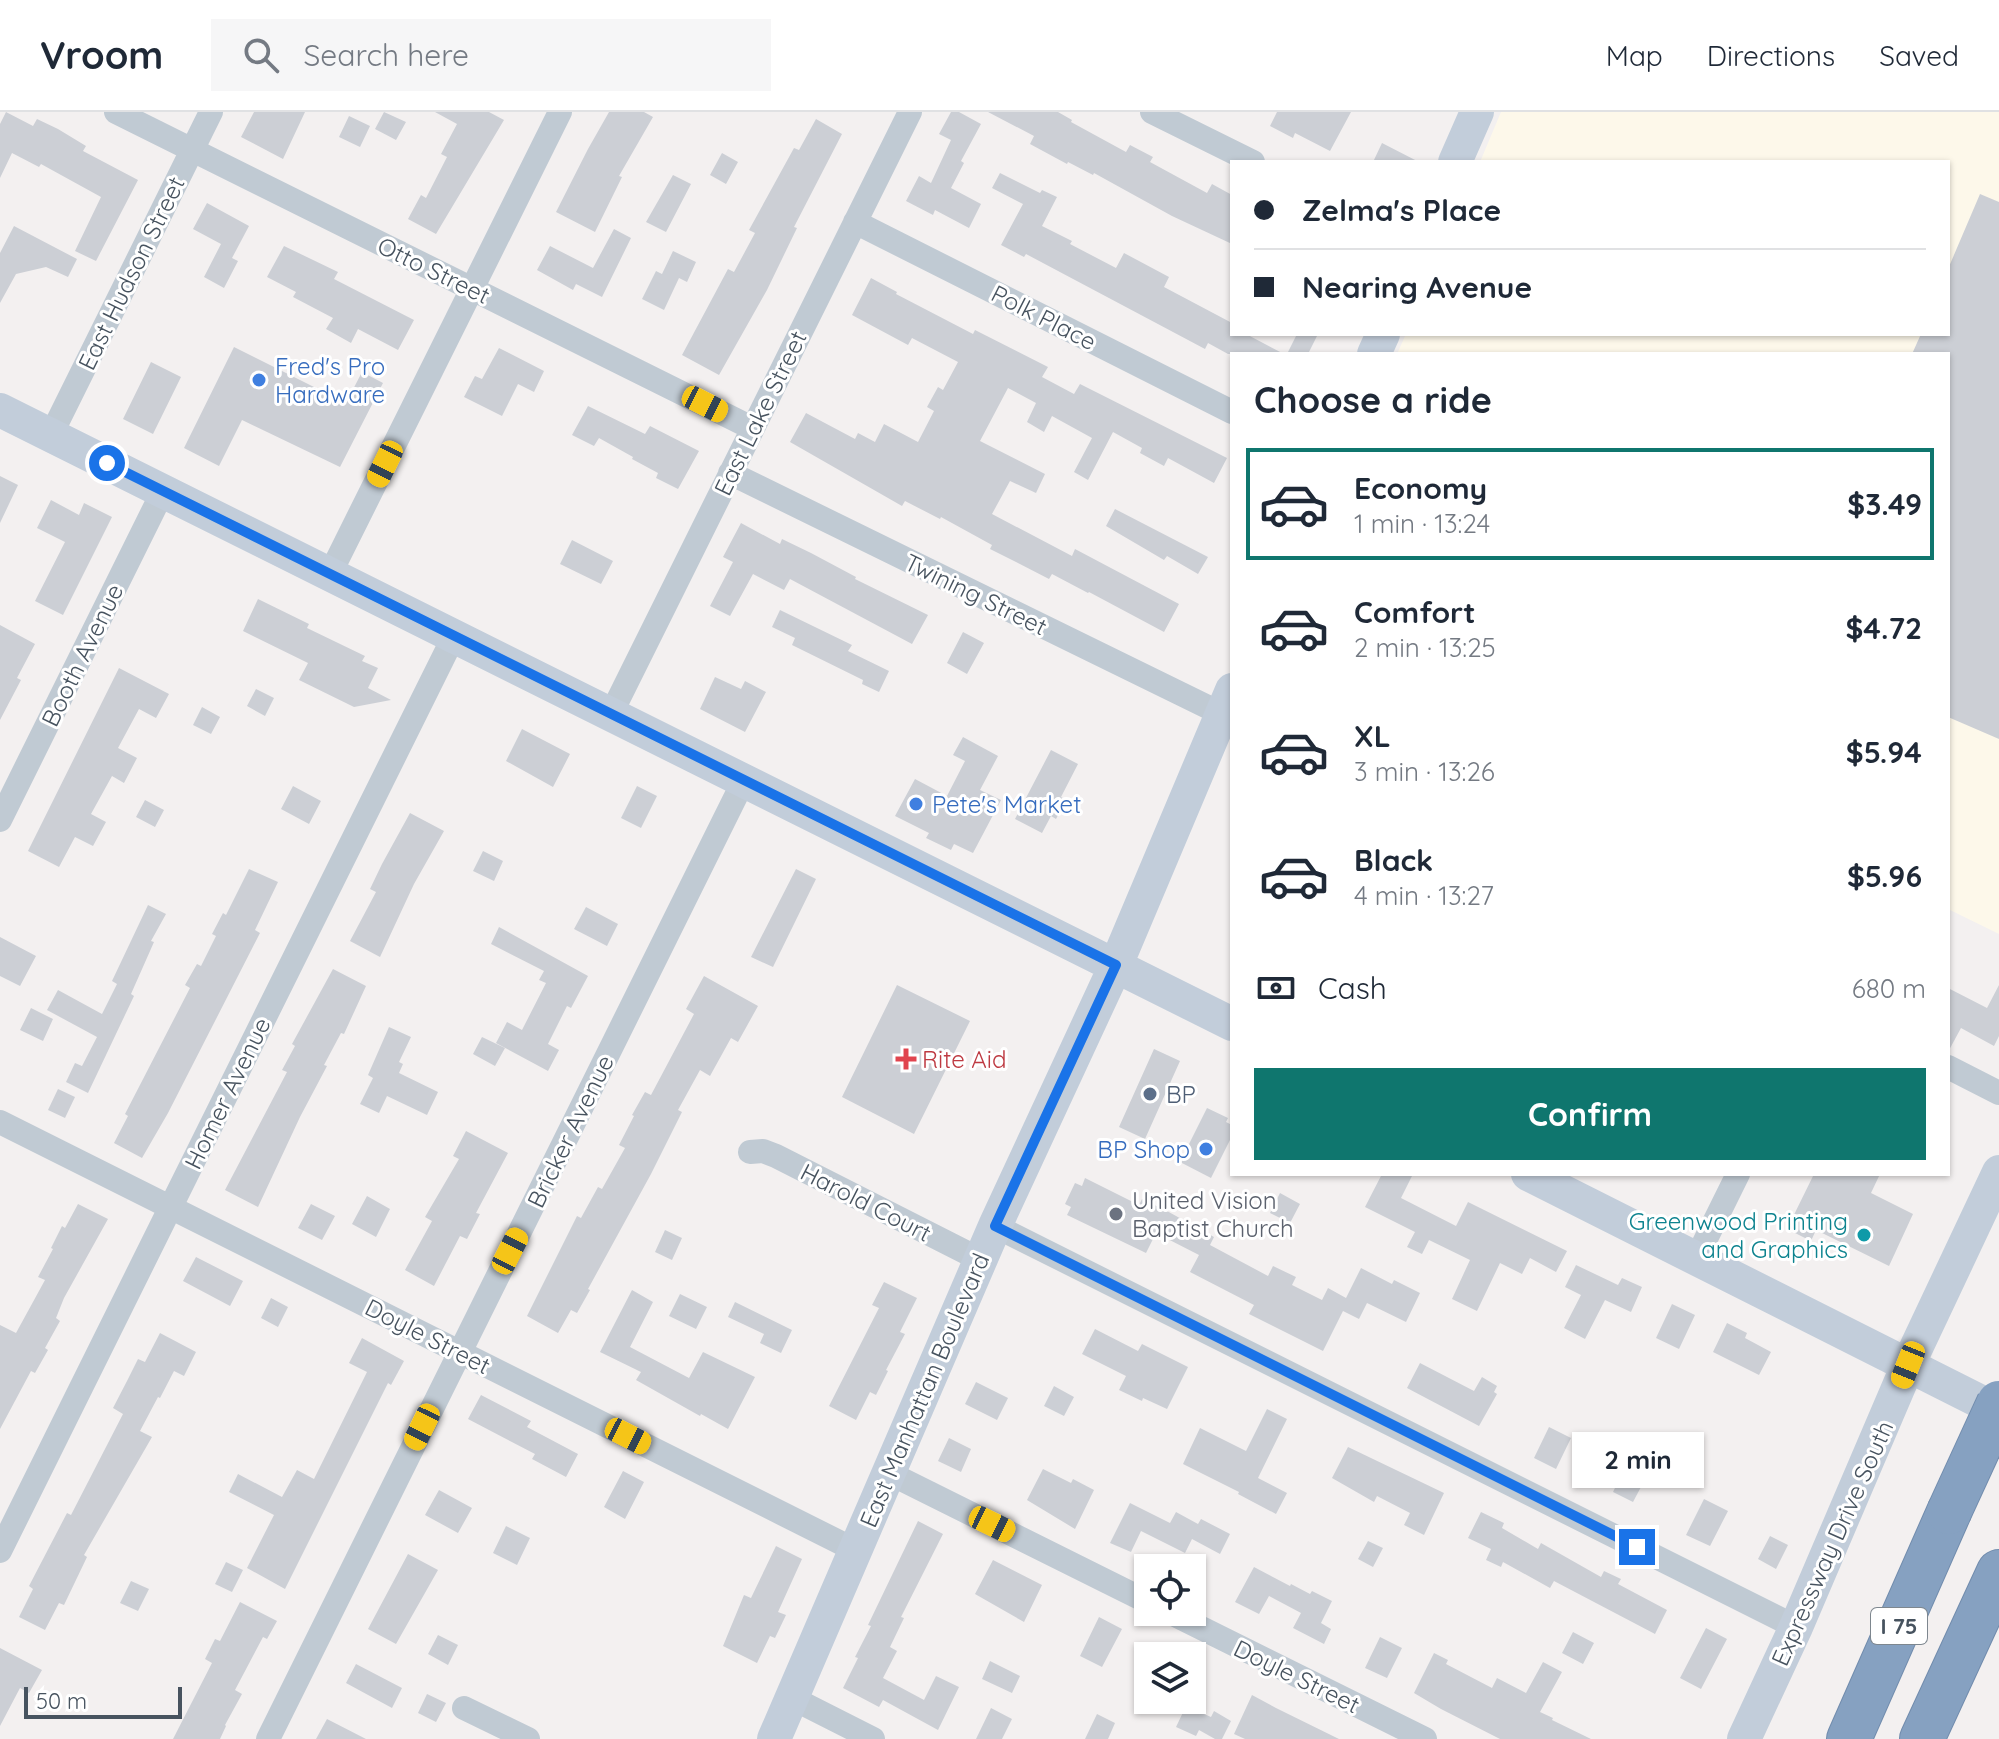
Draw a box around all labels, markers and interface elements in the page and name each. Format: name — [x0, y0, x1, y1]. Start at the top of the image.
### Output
search box — [211, 19, 771, 91]
text: Vroom — [40, 31, 163, 79]
icon: search — [239, 33, 283, 77]
text: Search here — [303, 36, 469, 74]
text: Map — [1606, 38, 1663, 73]
text: Directions — [1707, 38, 1835, 73]
text: Saved — [1879, 38, 1959, 73]
street label: East Hudson Street — [71, 171, 191, 375]
text: Zelma's Place — [1302, 191, 1501, 229]
street label: Otto Street — [373, 230, 495, 310]
text: Nearing Avenue — [1302, 268, 1532, 306]
street label: Polk Place — [986, 278, 1102, 356]
street label: East Lake Street — [707, 326, 813, 500]
place label: Fred's Pro Hardware — [275, 351, 385, 409]
marker: Fred's Pro Hardware — [250, 371, 268, 389]
text: Choose a ride — [1254, 377, 1492, 422]
car — [678, 382, 732, 426]
car — [364, 437, 406, 491]
route start — [89, 445, 125, 481]
icon: car — [1258, 468, 1330, 540]
text: Economy — [1354, 469, 1487, 507]
text: $3.49 — [1847, 485, 1922, 523]
text: 1 min · 13:24 — [1354, 507, 1490, 540]
street label: Twining Street — [900, 547, 1052, 641]
street label: Booth Avenue — [35, 579, 129, 731]
icon: car — [1258, 592, 1330, 664]
text: Comfort — [1354, 593, 1475, 631]
text: $4.72 — [1845, 609, 1922, 647]
text: 2 min · 13:25 — [1354, 631, 1496, 664]
icon: car — [1258, 716, 1330, 788]
text: XL — [1354, 717, 1391, 755]
text: $5.94 — [1846, 733, 1922, 771]
text: 3 min · 13:26 — [1354, 755, 1495, 788]
place label: Pete's Market — [932, 789, 1081, 819]
marker: Pete's Market — [907, 795, 925, 813]
icon: car — [1258, 840, 1330, 912]
text: Black — [1354, 841, 1433, 879]
text: $5.96 — [1847, 857, 1922, 895]
text: 4 min · 13:27 — [1354, 879, 1494, 912]
icon: cash — [1254, 966, 1298, 1010]
text: Cash — [1318, 969, 1387, 1007]
text: 680 m — [1852, 972, 1926, 1005]
street label: Homer Avenue — [177, 1012, 277, 1174]
place label: Rite Aid — [922, 1044, 1007, 1074]
street label: Bricker Avenue — [520, 1050, 620, 1212]
marker: Rite Aid — [897, 1050, 915, 1068]
button: Confirm — [1254, 1068, 1926, 1160]
place label: BP — [1166, 1079, 1196, 1109]
marker: BP — [1141, 1085, 1159, 1103]
place label: BP Shop — [1097, 1134, 1190, 1164]
marker: BP Shop — [1197, 1140, 1215, 1158]
street label: Harold Court — [796, 1156, 936, 1248]
place label: United Vision Baptist Church — [1132, 1185, 1294, 1243]
marker: United Vision Baptist Church — [1107, 1205, 1125, 1223]
place label: Greenwood Printing and Graphics — [1629, 1206, 1848, 1264]
car — [488, 1224, 532, 1278]
marker: Greenwood Printing and Graphics — [1855, 1226, 1873, 1244]
street label: East Manhattan Boulevard — [853, 1248, 995, 1532]
street label: Doyle Street — [360, 1292, 496, 1380]
car — [1888, 1338, 1928, 1392]
car — [401, 1400, 443, 1454]
car — [601, 1414, 655, 1458]
street label: Expressway Drive South — [1764, 1416, 1900, 1670]
callout: 2 min — [1571, 1431, 1703, 1487]
text: 2 min — [1604, 1443, 1672, 1476]
car — [965, 1503, 1019, 1545]
route end — [1619, 1529, 1655, 1565]
map controls — [1134, 1554, 1206, 1714]
button: locate — [1134, 1554, 1206, 1626]
road number: I 75 — [1871, 1608, 1927, 1644]
street label: Doyle Street — [1229, 1633, 1365, 1719]
button: layers — [1134, 1642, 1206, 1714]
scale bar — [24, 1683, 182, 1719]
text: 50 m — [36, 1687, 87, 1715]

